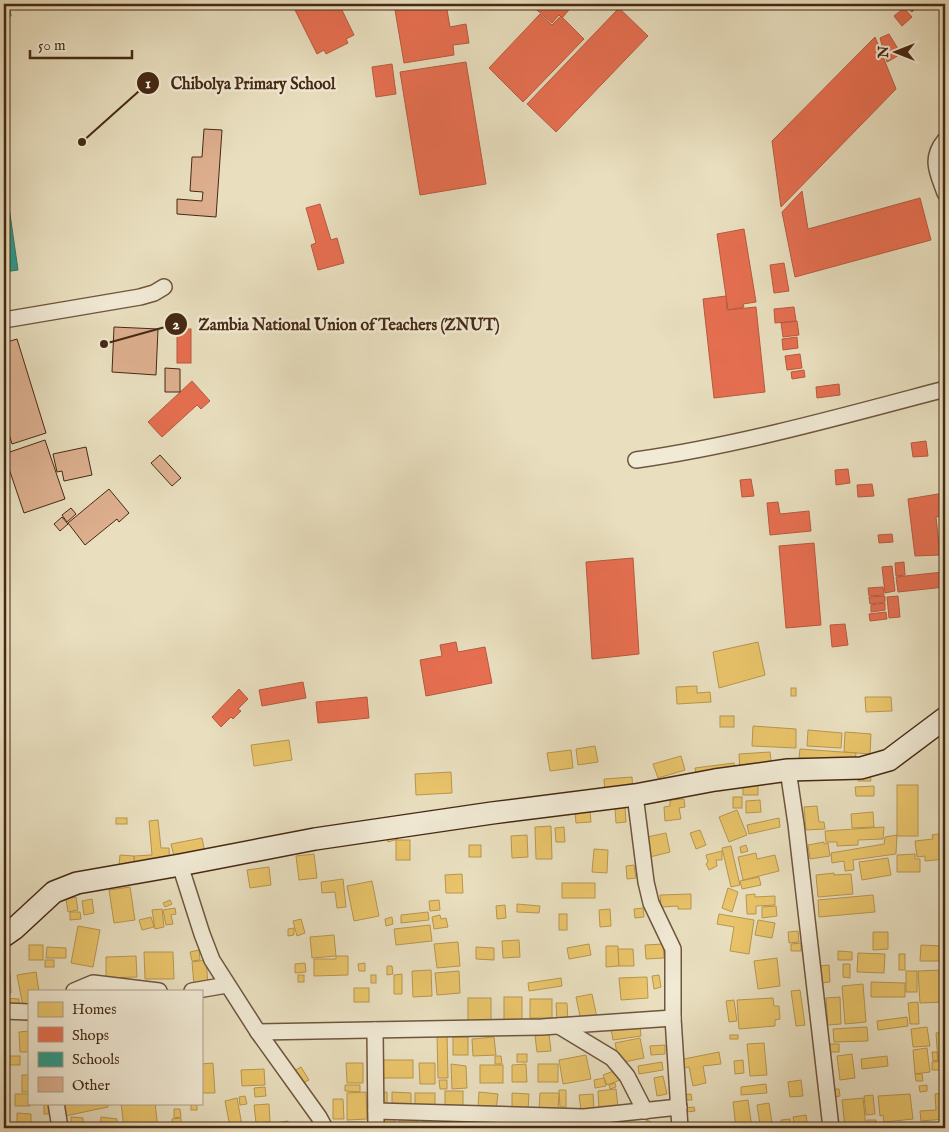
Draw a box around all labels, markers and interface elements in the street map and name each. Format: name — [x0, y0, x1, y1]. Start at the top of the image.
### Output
scale bar — [30, 28, 132, 60]
north arrow — [872, 28, 922, 78]
text: 50 m — [38, 36, 66, 55]
text: N — [875, 46, 893, 59]
callout: Chibolya Primary School — [135, 67, 345, 98]
text: 1 — [145, 74, 151, 93]
text: Chibolya Primary School — [171, 75, 336, 95]
callout: Zambia National Union of Teachers (ZNUT) — [163, 308, 509, 339]
text: 2 — [172, 315, 180, 334]
text: Zambia National Union of Teachers (ZNUT) — [199, 316, 500, 336]
legend — [28, 990, 202, 1104]
text: Homes — [72, 1000, 116, 1019]
text: Shops — [72, 1026, 109, 1045]
text: Schools — [72, 1050, 120, 1069]
text: Other — [72, 1076, 110, 1095]

